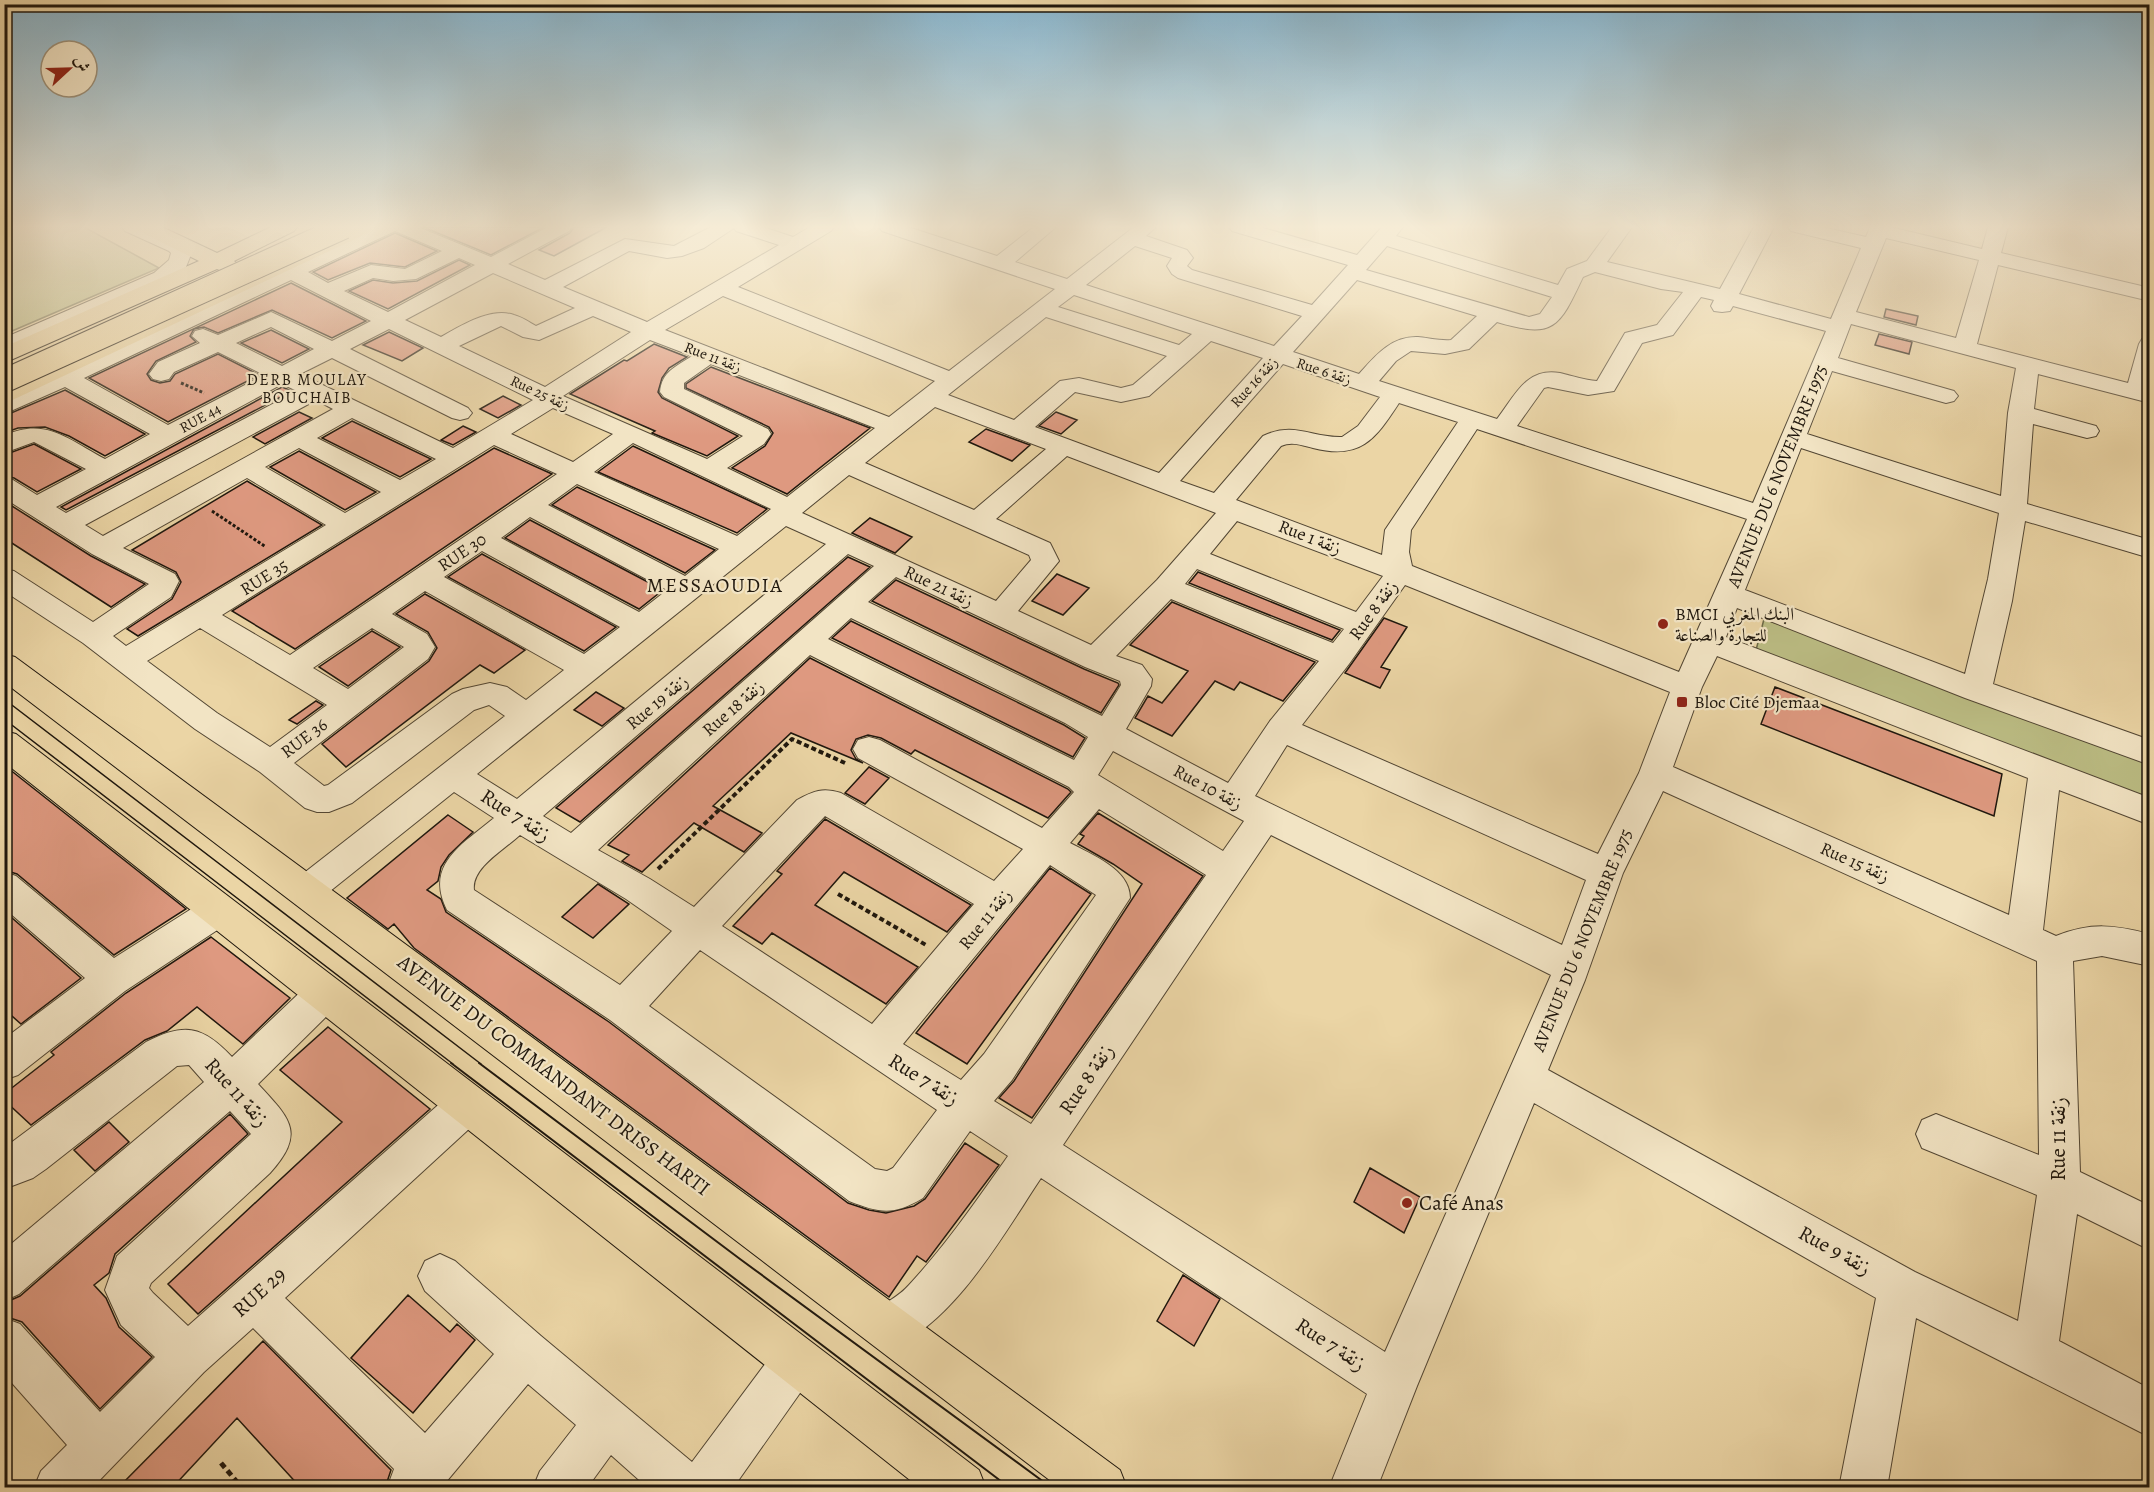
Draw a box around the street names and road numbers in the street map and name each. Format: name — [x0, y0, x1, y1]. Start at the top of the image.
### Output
street label: Rue 11 زنقة — [681, 337, 745, 377]
street label: Rue 16 زنقة — [1226, 352, 1282, 412]
street label: Rue 6 زنقة — [1294, 353, 1354, 389]
street label: AVENUE DU 6 NOVEMBRE 1975 — [1721, 361, 1833, 592]
street label: Rue 25 زنقة — [507, 371, 573, 415]
street label: RUE 44 — [176, 398, 224, 438]
street label: Rue 1 زنقة — [1275, 514, 1345, 560]
street label: RUE 30 — [433, 527, 491, 577]
street label: RUE 35 — [235, 553, 293, 601]
street label: Rue 21 زنقة — [900, 559, 978, 613]
street label: Rue 8 زنقة — [1343, 575, 1403, 645]
street label: Rue 19 زنقة — [621, 669, 693, 735]
street label: Rue 18 زنقة — [697, 675, 769, 741]
street label: RUE 36 — [276, 712, 332, 764]
street label: Rue 10 زنقة — [1169, 759, 1247, 815]
street label: Rue 7 زنقة — [476, 782, 556, 848]
street label: AVENUE DU 6 NOVEMBRE 1975 — [1526, 825, 1638, 1056]
street label: Rue 15 زنقة — [1817, 836, 1893, 888]
street label: Rue 11 زنقة — [953, 883, 1017, 955]
street label: AVENUE DU COMMANDANT DRISS HARTI — [391, 947, 716, 1202]
street label: Rue 8 زنقة — [1052, 1038, 1120, 1120]
street label: Rue 7 زنقة — [883, 1046, 965, 1112]
street label: Rue 11 زنقة — [199, 1051, 275, 1133]
street label: Rue 11 زنقة — [2044, 1097, 2072, 1181]
street label: Rue 9 زنقة — [1794, 1219, 1876, 1281]
street label: RUE 29 — [226, 1261, 292, 1323]
street label: Rue 7 زنقة — [1291, 1311, 1371, 1377]

